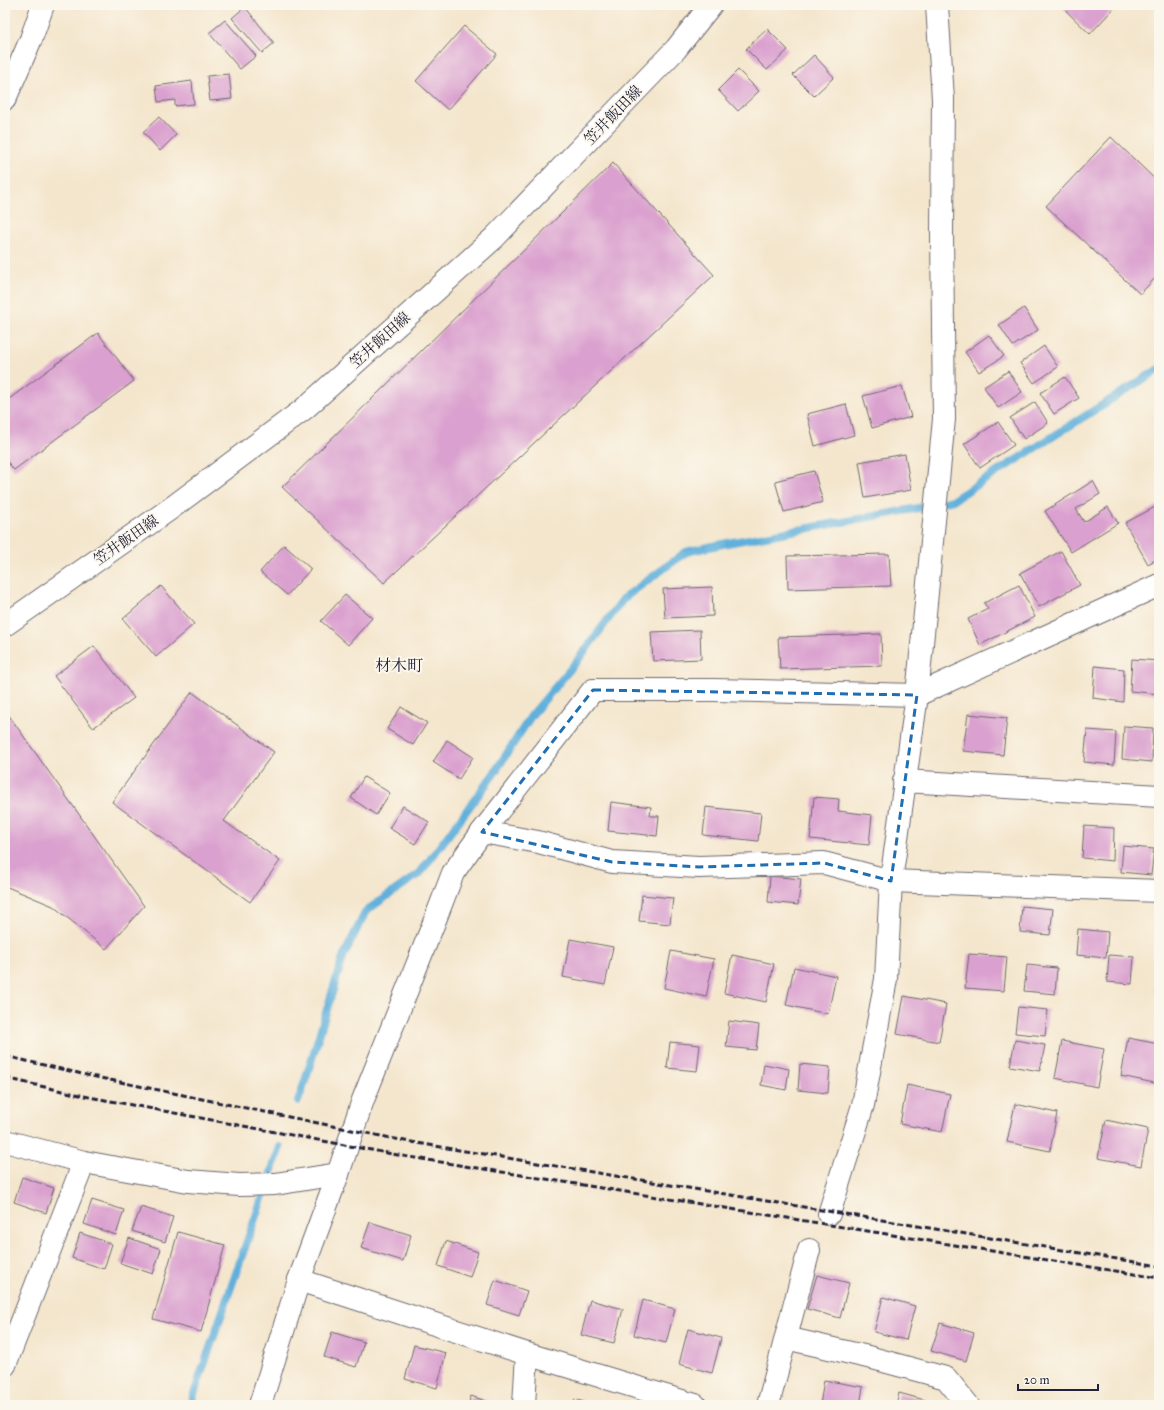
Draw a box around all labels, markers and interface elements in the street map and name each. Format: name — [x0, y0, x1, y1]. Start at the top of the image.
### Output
street label: 笠井飯田線 — [580, 82, 646, 148]
street label: 笠井飯田線 — [346, 308, 414, 372]
street label: 笠井飯田線 — [90, 511, 162, 569]
district label: 材木町 — [375, 656, 423, 675]
scale bar — [1018, 1366, 1098, 1392]
text: 20 m — [1024, 1373, 1050, 1387]

